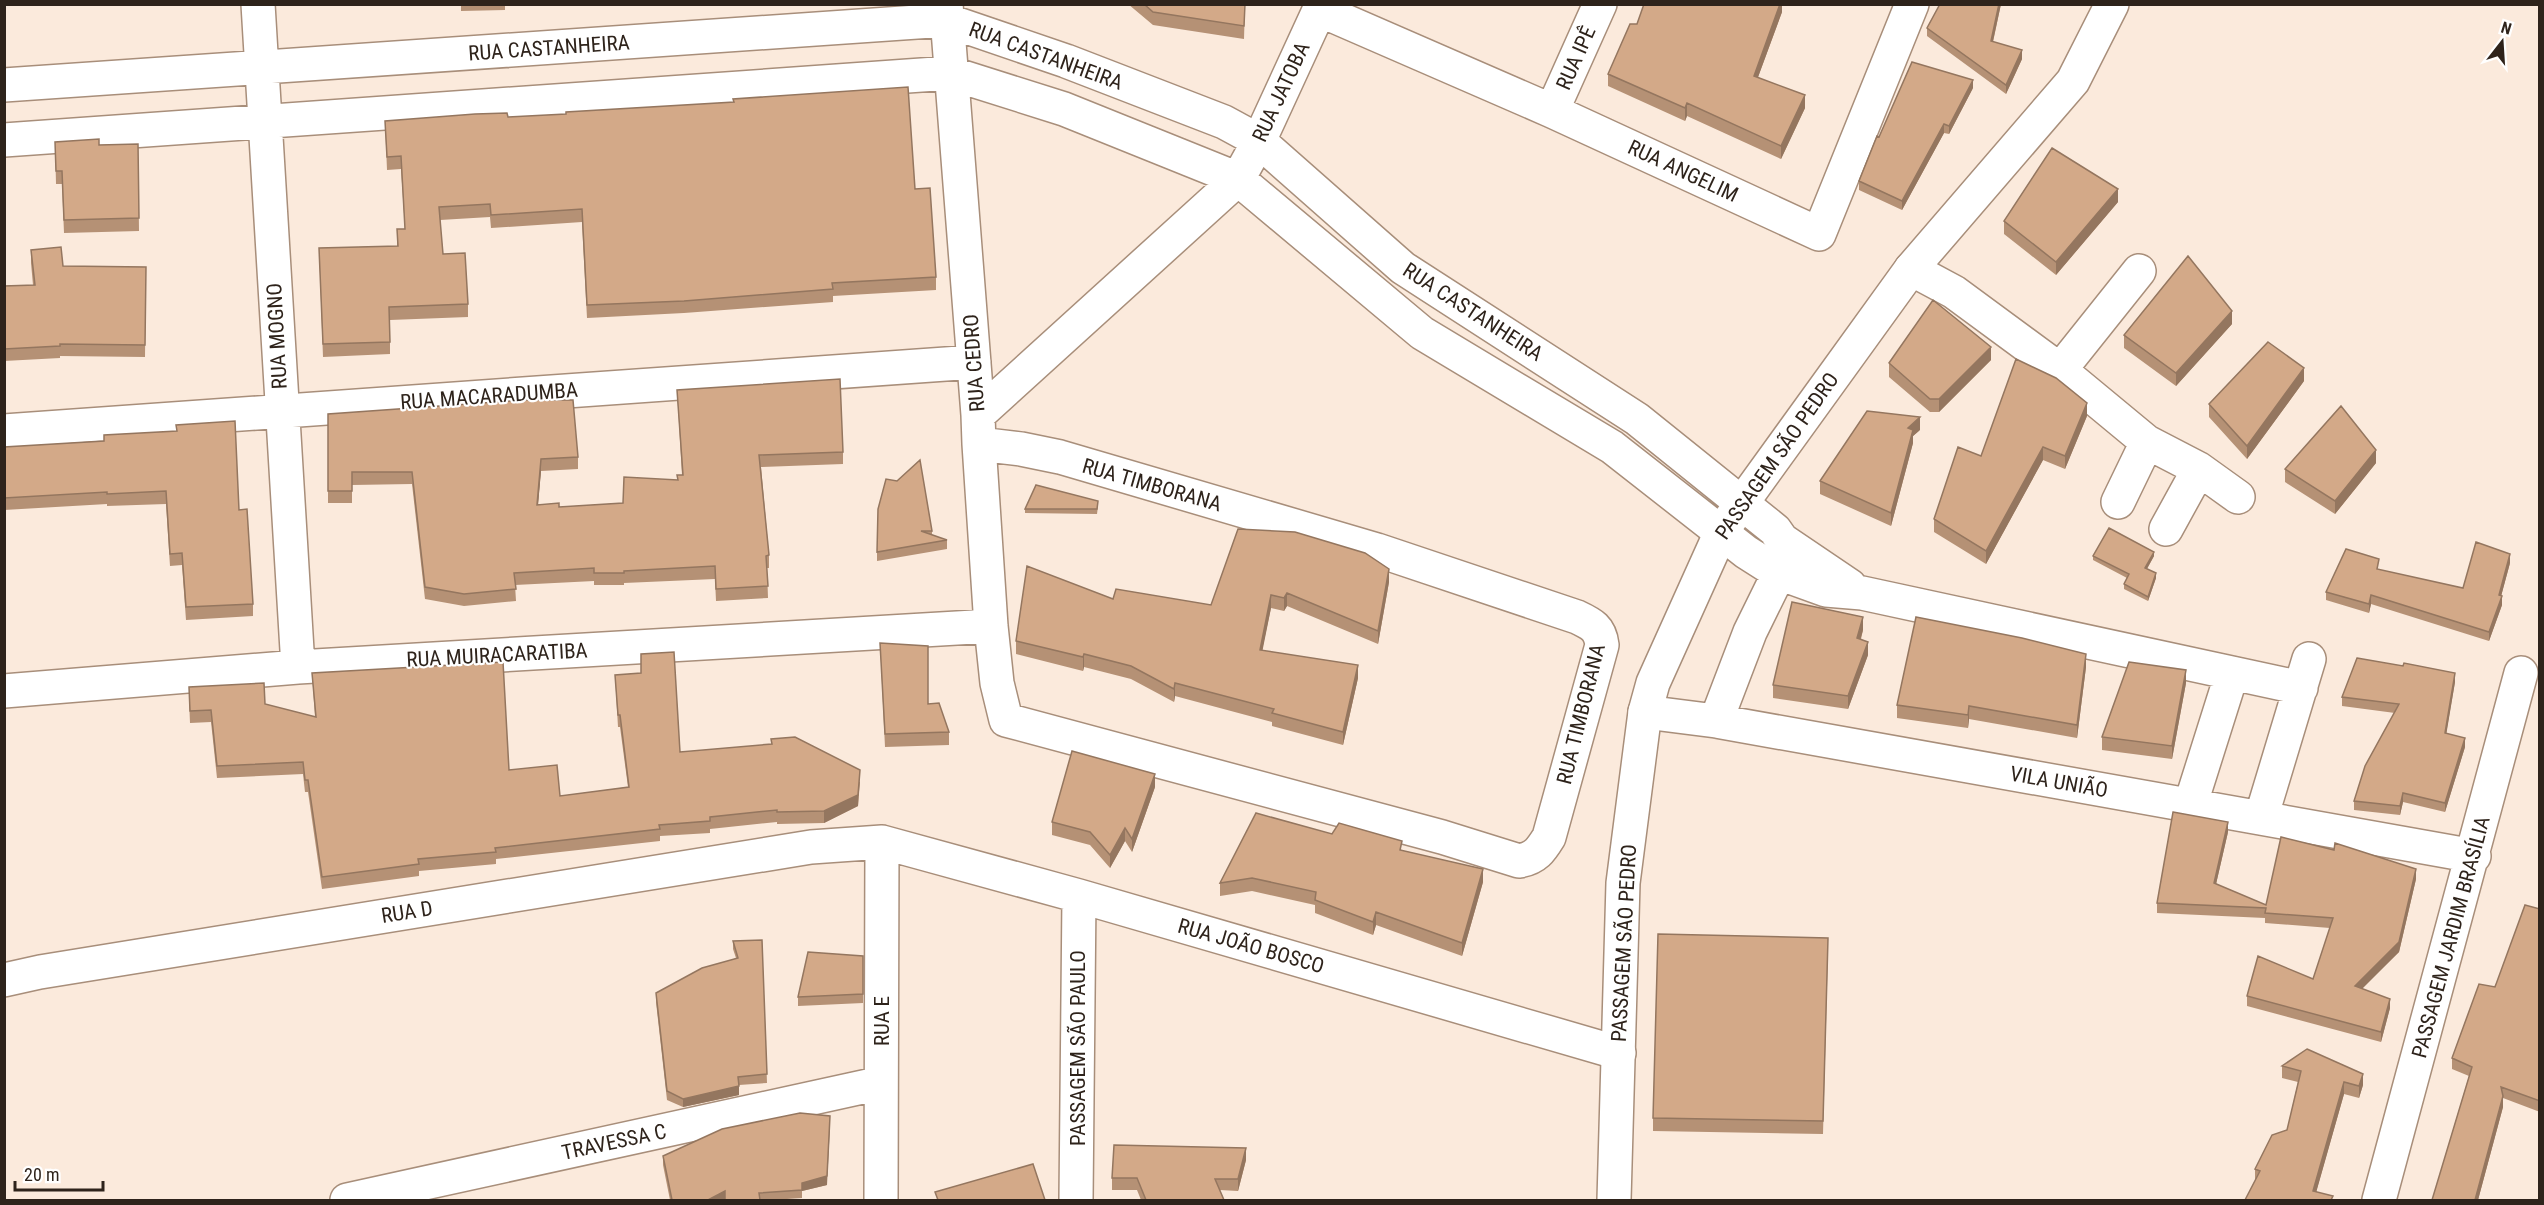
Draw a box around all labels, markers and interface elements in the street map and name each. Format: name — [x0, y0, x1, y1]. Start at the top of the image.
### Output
north arrow — [2472, 12, 2532, 72]
street label: RUA CASTANHEIRA — [966, 17, 1126, 95]
text: N — [2499, 18, 2514, 39]
street label: RUA IPÊ — [1551, 23, 1601, 93]
street label: RUA CASTANHEIRA — [467, 30, 631, 66]
street label: RUA JATOBA — [1247, 38, 1315, 146]
street label: RUA ANGELIM — [1624, 135, 1742, 207]
street label: RUA CASTANHEIRA — [1399, 258, 1547, 366]
street label: RUA MOGNO — [262, 282, 292, 390]
street label: RUA CEDRO — [959, 313, 989, 413]
street label: PASSAGEM SÃO PEDRO — [1710, 368, 1844, 544]
street label: RUA MACARADUMBA — [399, 378, 579, 414]
street label: RUA TIMBORANA — [1080, 454, 1224, 516]
street label: RUA MUIRACARATIBA — [406, 638, 588, 672]
street label: RUA TIMBORANA — [1552, 641, 1610, 787]
street label: VILA UNIÃO — [2008, 762, 2110, 802]
street label: PASSAGEM JARDIM BRASÍLIA — [2407, 814, 2495, 1060]
street label: PASSAGEM SÃO PEDRO — [1607, 844, 1641, 1042]
street label: RUA D — [380, 896, 434, 928]
street label: RUA JOÃO BOSCO — [1175, 914, 1327, 978]
street label: PASSAGEM SÃO PAULO — [1066, 950, 1090, 1146]
street label: RUA E — [870, 996, 894, 1046]
street label: TRAVESSA C — [560, 1119, 668, 1165]
scale bar — [15, 1154, 104, 1192]
text: 20 m — [24, 1164, 59, 1185]

